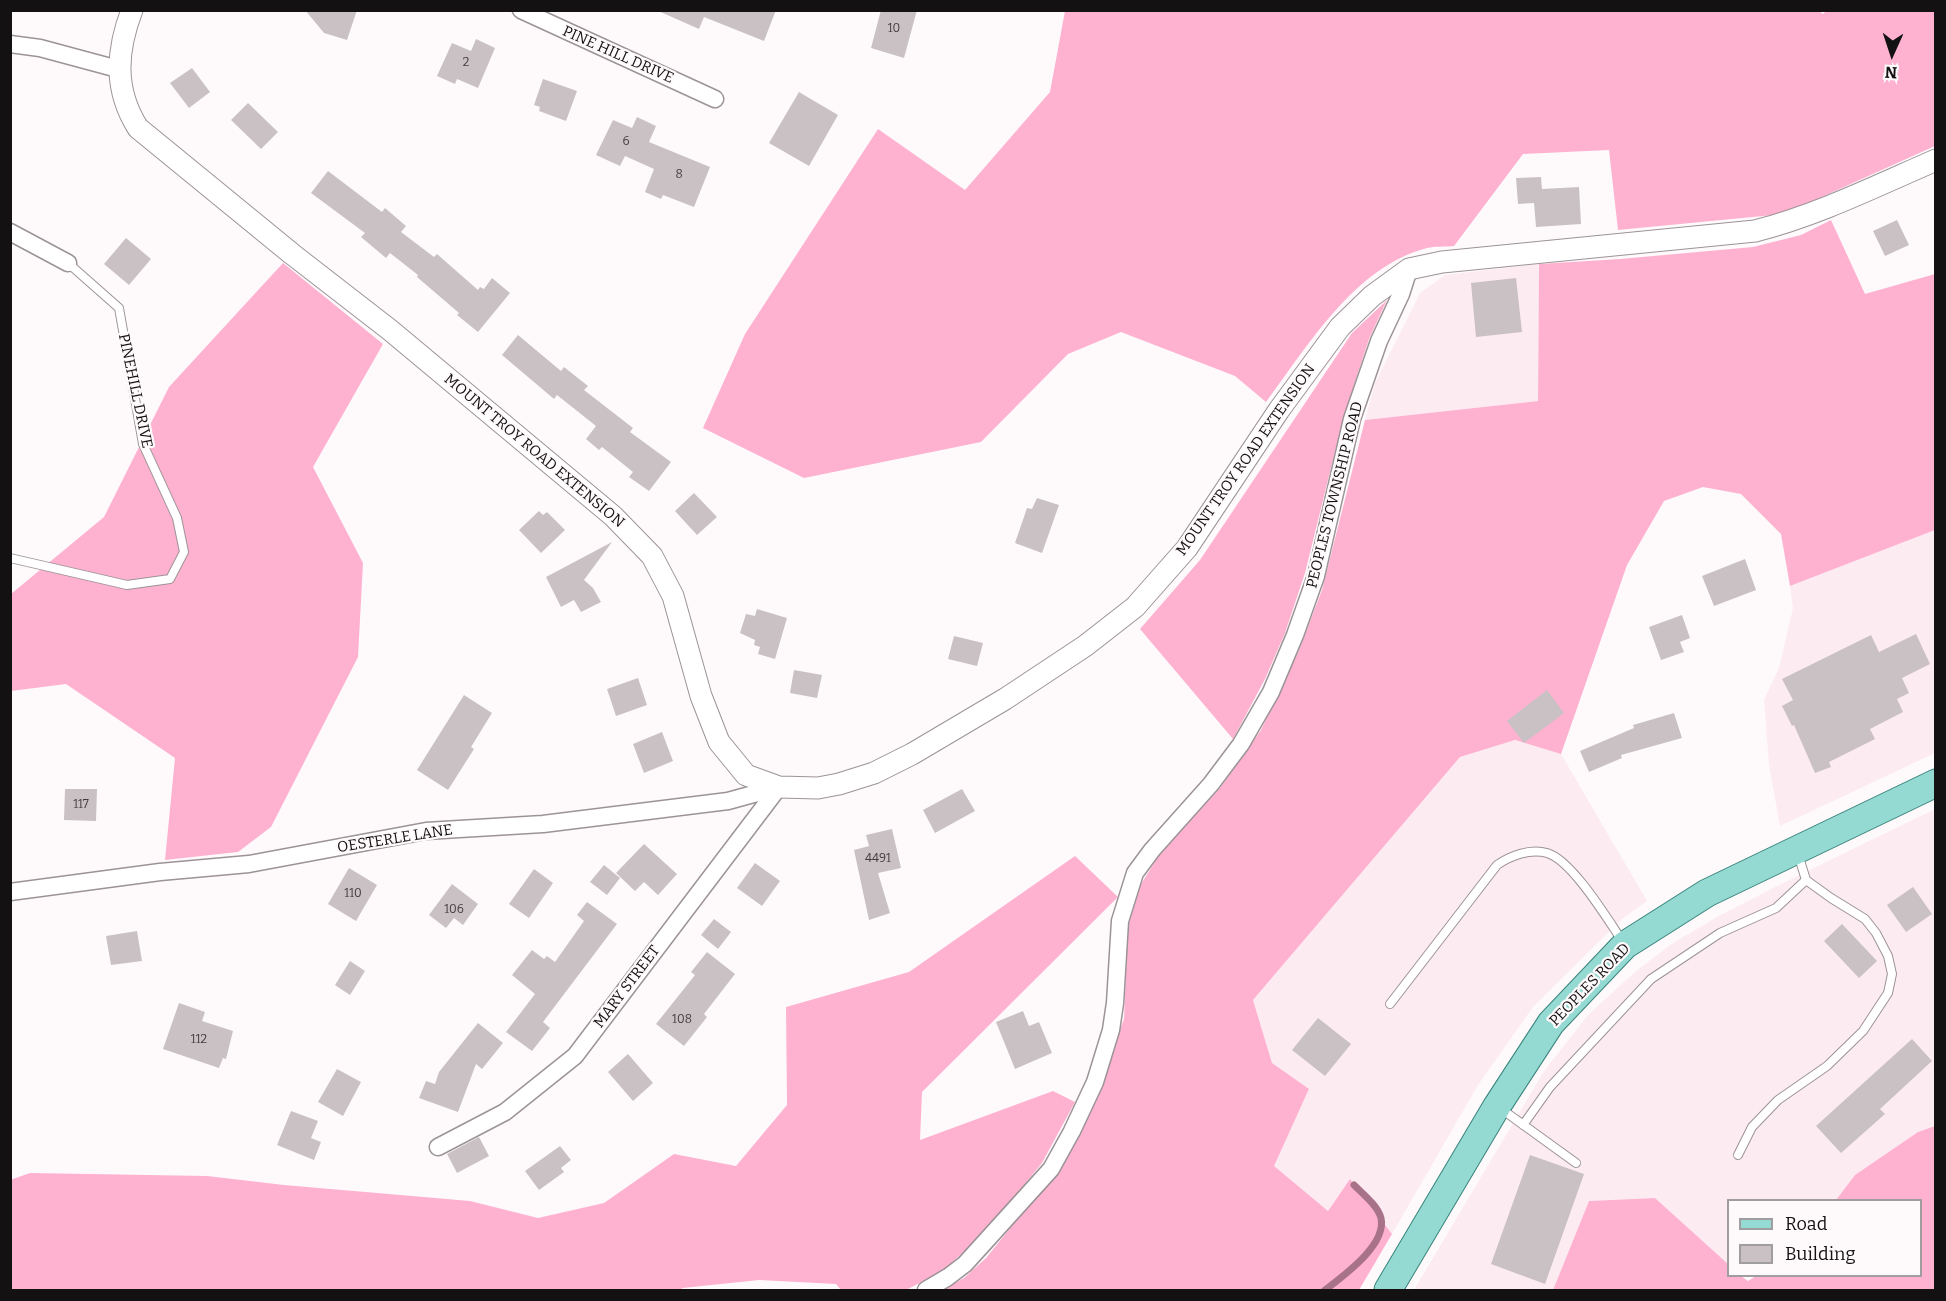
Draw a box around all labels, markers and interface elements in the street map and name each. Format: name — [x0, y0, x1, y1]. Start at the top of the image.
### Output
street label: PINE HILL DRIVE — [560, 22, 676, 88]
house number: 10 — [888, 22, 900, 36]
north arrow — [1862, 24, 1922, 84]
house number: 2 — [463, 56, 469, 70]
text: N — [1884, 63, 1898, 82]
house number: 6 — [622, 135, 630, 149]
house number: 8 — [675, 168, 683, 182]
street label: PINEHILL DRIVE — [114, 332, 156, 450]
street label: MOUNT TROY ROAD EXTENSION — [1173, 361, 1319, 559]
street label: MOUNT TROY ROAD EXTENSION — [440, 370, 628, 532]
street label: PEOPLES TOWNSHIP ROAD — [1303, 400, 1367, 590]
house number: 117 — [73, 798, 89, 812]
street label: OESTERLE LANE — [336, 821, 454, 857]
house number: 4491 — [865, 852, 891, 866]
house number: 110 — [344, 887, 362, 901]
house number: 106 — [444, 903, 464, 917]
street label: PEOPLES ROAD — [1546, 940, 1634, 1030]
street label: MARY STREET — [590, 942, 664, 1032]
house number: 108 — [672, 1013, 692, 1027]
house number: 112 — [191, 1033, 207, 1047]
legend — [1727, 1199, 1922, 1277]
text: Road — [1785, 1213, 1827, 1235]
text: Building — [1785, 1243, 1856, 1265]

